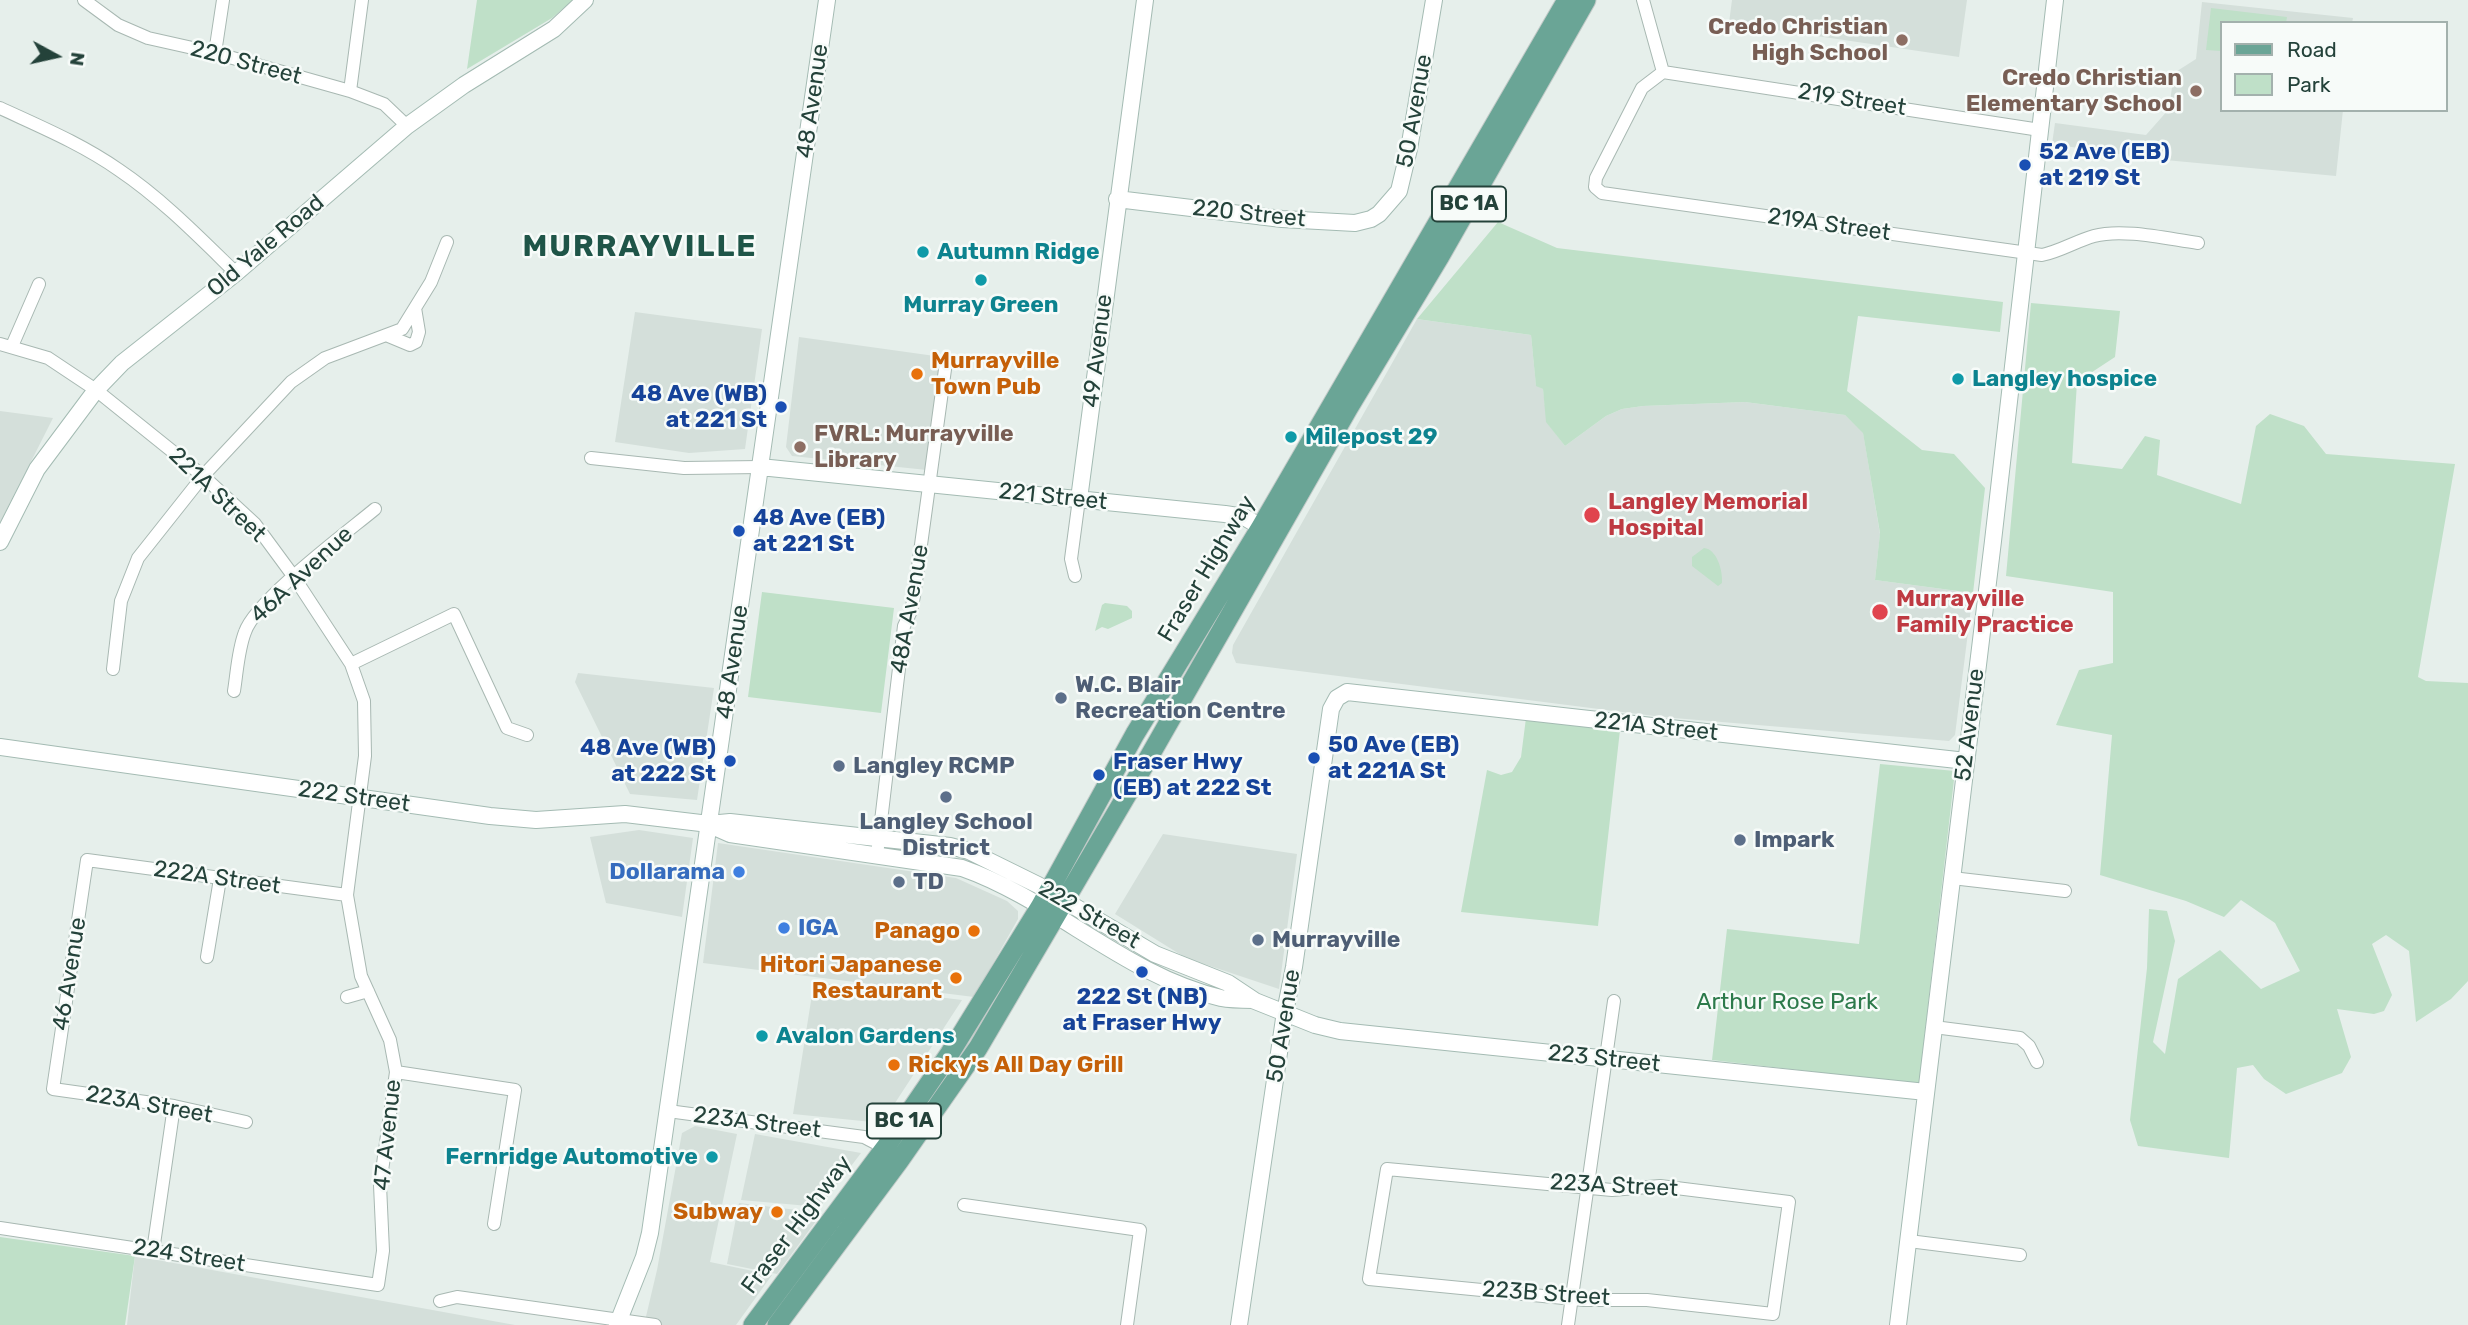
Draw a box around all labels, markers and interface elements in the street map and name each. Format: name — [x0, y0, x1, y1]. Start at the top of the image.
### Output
place label: Credo Christian High School — [1708, 13, 1888, 67]
north arrow — [21, 21, 91, 91]
legend — [2220, 21, 2447, 112]
marker: Credo Christian High School — [1894, 32, 1910, 48]
street label: 220 Street — [187, 35, 305, 91]
text: Road — [2287, 37, 2337, 62]
street label: 48 Avenue — [791, 42, 835, 160]
text: N — [65, 51, 90, 67]
street label: 50 Avenue — [1391, 52, 1439, 170]
place label: Credo Christian Elementary School — [1966, 64, 2182, 118]
text: Park — [2287, 72, 2331, 97]
street label: 219 Street — [1796, 78, 1908, 122]
marker: Credo Christian Elementary School — [2188, 83, 2204, 99]
place label: 52 Ave (EB) at 219 St — [2039, 138, 2170, 192]
marker: 52 Ave (EB) at 219 St — [2017, 157, 2033, 173]
road number: BC 1A — [1432, 186, 1506, 222]
street label: Old Yale Road — [202, 189, 330, 303]
street label: 220 Street — [1191, 194, 1307, 234]
street label: 219A Street — [1766, 203, 1892, 247]
district label: MURRAYVILLE — [524, 229, 756, 265]
place label: Autumn Ridge — [937, 238, 1100, 266]
marker: Autumn Ridge — [915, 244, 931, 260]
marker: Murray Green — [973, 272, 989, 288]
place label: Murray Green — [903, 291, 1059, 319]
street label: 49 Avenue — [1077, 293, 1119, 409]
place label: Murrayville Town Pub — [931, 347, 1059, 401]
place label: Langley hospice — [1972, 365, 2157, 393]
marker: Murrayville Town Pub — [909, 366, 925, 382]
marker: Langley hospice — [1950, 371, 1966, 387]
place label: 48 Ave (WB) at 221 St — [631, 380, 767, 434]
marker: 48 Ave (WB) at 221 St — [773, 399, 789, 415]
place label: FVRL: Murrayville Library — [814, 420, 1014, 474]
place label: Milepost 29 — [1305, 423, 1437, 451]
marker: Milepost 29 — [1283, 429, 1299, 445]
marker: FVRL: Murrayville Library — [792, 439, 808, 455]
street label: 221A Street — [163, 442, 271, 548]
street label: 221 Street — [997, 478, 1109, 516]
place label: Langley Memorial Hospital — [1608, 488, 1808, 542]
street label: Fraser Highway — [1152, 491, 1262, 647]
place label: 48 Ave (EB) at 221 St — [753, 504, 885, 558]
marker: Langley Memorial Hospital — [1582, 505, 1602, 525]
street label: 46A Avenue — [245, 521, 359, 629]
marker: 48 Ave (EB) at 221 St — [731, 523, 747, 539]
street label: 48A Avenue — [885, 542, 935, 676]
place label: Murrayville Family Practice — [1896, 585, 2074, 639]
marker: Murrayville Family Practice — [1870, 602, 1890, 622]
street label: 48 Avenue — [711, 603, 755, 721]
street label: 52 Avenue — [1949, 667, 1991, 783]
place label: W.C. Blair Recreation Centre — [1075, 671, 1286, 725]
marker: W.C. Blair Recreation Centre — [1053, 690, 1069, 706]
street label: 221A Street — [1593, 707, 1719, 747]
place label: 50 Ave (EB) at 221A St — [1328, 731, 1459, 785]
place label: 48 Ave (WB) at 222 St — [580, 734, 716, 788]
place label: Fraser Hwy (EB) at 222 St — [1113, 748, 1271, 802]
marker: 50 Ave (EB) at 221A St — [1306, 750, 1322, 766]
place label: Langley RCMP — [853, 752, 1015, 780]
marker: 48 Ave (WB) at 222 St — [722, 753, 738, 769]
marker: Langley RCMP — [831, 758, 847, 774]
marker: Fraser Hwy (EB) at 222 St — [1091, 767, 1107, 783]
street label: 222 Street — [296, 775, 412, 819]
marker: Langley School District — [938, 789, 954, 805]
place label: Langley School District — [859, 808, 1033, 862]
place label: Impark — [1754, 826, 1834, 854]
marker: Impark — [1732, 832, 1748, 848]
street label: 222A Street — [152, 855, 282, 901]
place label: Dollarama — [609, 858, 725, 886]
marker: Dollarama — [731, 864, 747, 880]
place label: TD — [913, 868, 944, 896]
marker: TD — [891, 874, 907, 890]
street label: 222 Street — [1033, 875, 1145, 955]
place label: IGA — [798, 914, 838, 942]
street label: 46 Avenue — [47, 915, 93, 1033]
place label: Panago — [874, 917, 960, 945]
marker: IGA — [776, 920, 792, 936]
marker: Panago — [966, 923, 982, 939]
place label: Murrayville — [1272, 926, 1400, 954]
marker: Murrayville — [1250, 932, 1266, 948]
place label: Hitori Japanese Restaurant — [760, 951, 942, 1005]
marker: 222 St (NB) at Fraser Hwy — [1134, 964, 1150, 980]
street label: 50 Avenue — [1261, 967, 1307, 1085]
marker: Hitori Japanese Restaurant — [948, 970, 964, 986]
place label: 222 St (NB) at Fraser Hwy — [1063, 983, 1221, 1037]
park label: Arthur Rose Park — [1696, 988, 1878, 1016]
place label: Avalon Gardens — [776, 1022, 955, 1050]
marker: Avalon Gardens — [754, 1028, 770, 1044]
street label: 223 Street — [1546, 1039, 1662, 1079]
place label: Ricky's All Day Grill — [908, 1051, 1124, 1079]
marker: Ricky's All Day Grill — [886, 1057, 902, 1073]
street label: 47 Avenue — [368, 1078, 408, 1192]
street label: 223A Street — [83, 1080, 215, 1130]
street label: 223A Street — [692, 1101, 822, 1145]
road number: BC 1A — [867, 1104, 941, 1138]
place label: Fernridge Automotive — [445, 1143, 698, 1171]
marker: Fernridge Automotive — [704, 1149, 720, 1165]
street label: Fraser Highway — [736, 1150, 858, 1300]
street label: 223A Street — [1549, 1169, 1679, 1203]
place label: Subway — [673, 1198, 763, 1226]
marker: Subway — [769, 1204, 785, 1220]
street label: 224 Street — [131, 1234, 247, 1278]
street label: 223B Street — [1481, 1276, 1611, 1312]

